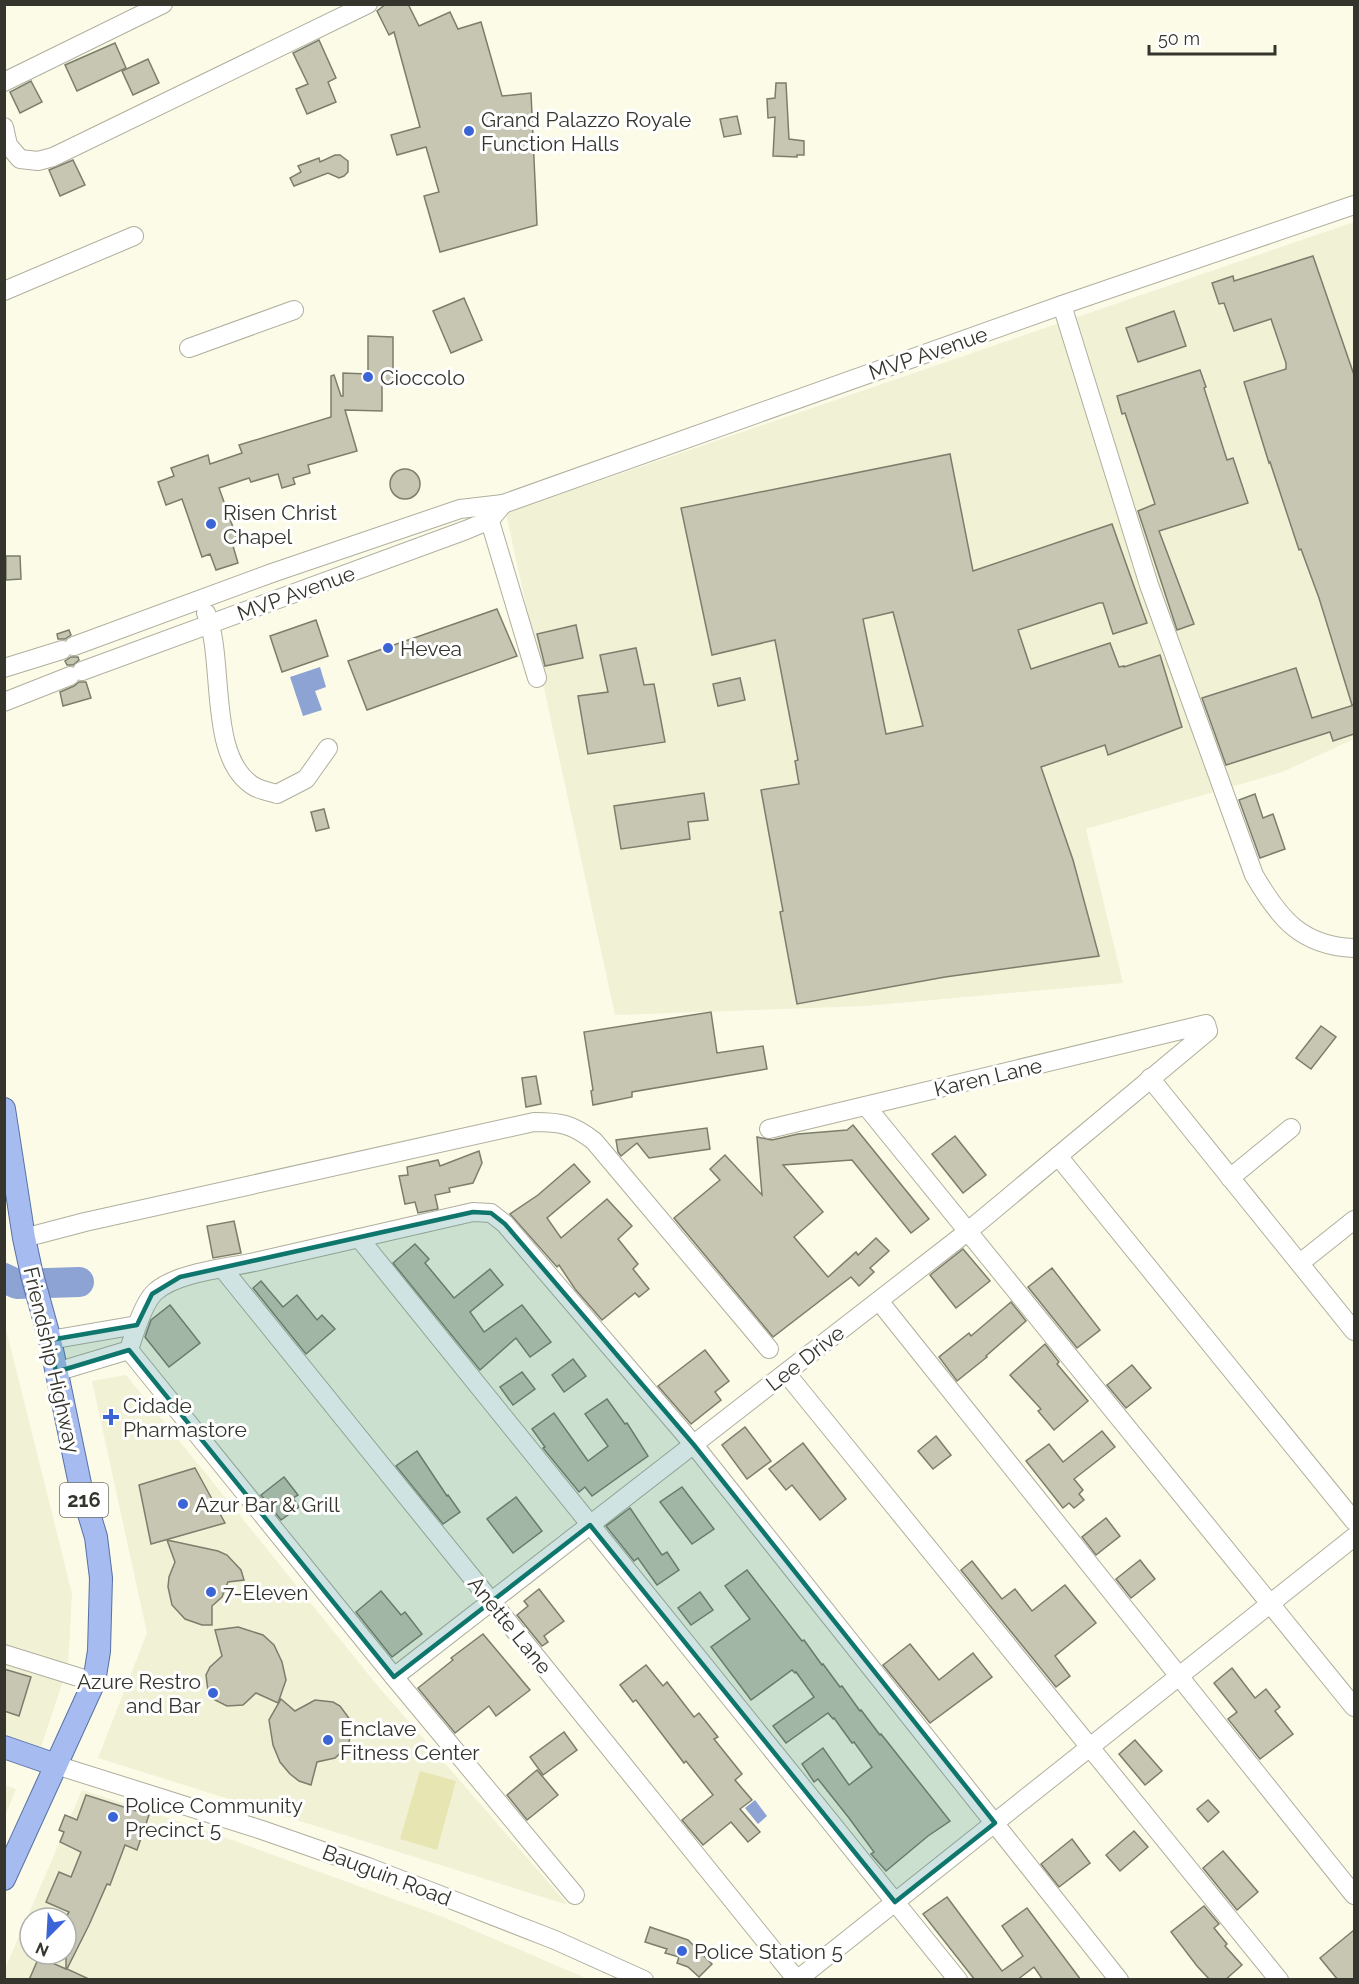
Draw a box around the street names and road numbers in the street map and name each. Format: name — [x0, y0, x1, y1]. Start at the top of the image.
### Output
street label: MVP Avenue — [866, 321, 990, 385]
street label: MVP Avenue — [234, 560, 358, 626]
street label: Karen Lane — [932, 1052, 1044, 1102]
street label: Friendship Highway — [18, 1264, 86, 1456]
street label: Lee Drive — [761, 1320, 849, 1396]
road number: 216 — [60, 1483, 108, 1517]
street label: Anette Lane — [463, 1571, 557, 1679]
street label: Bauguin Road — [319, 1839, 455, 1911]

